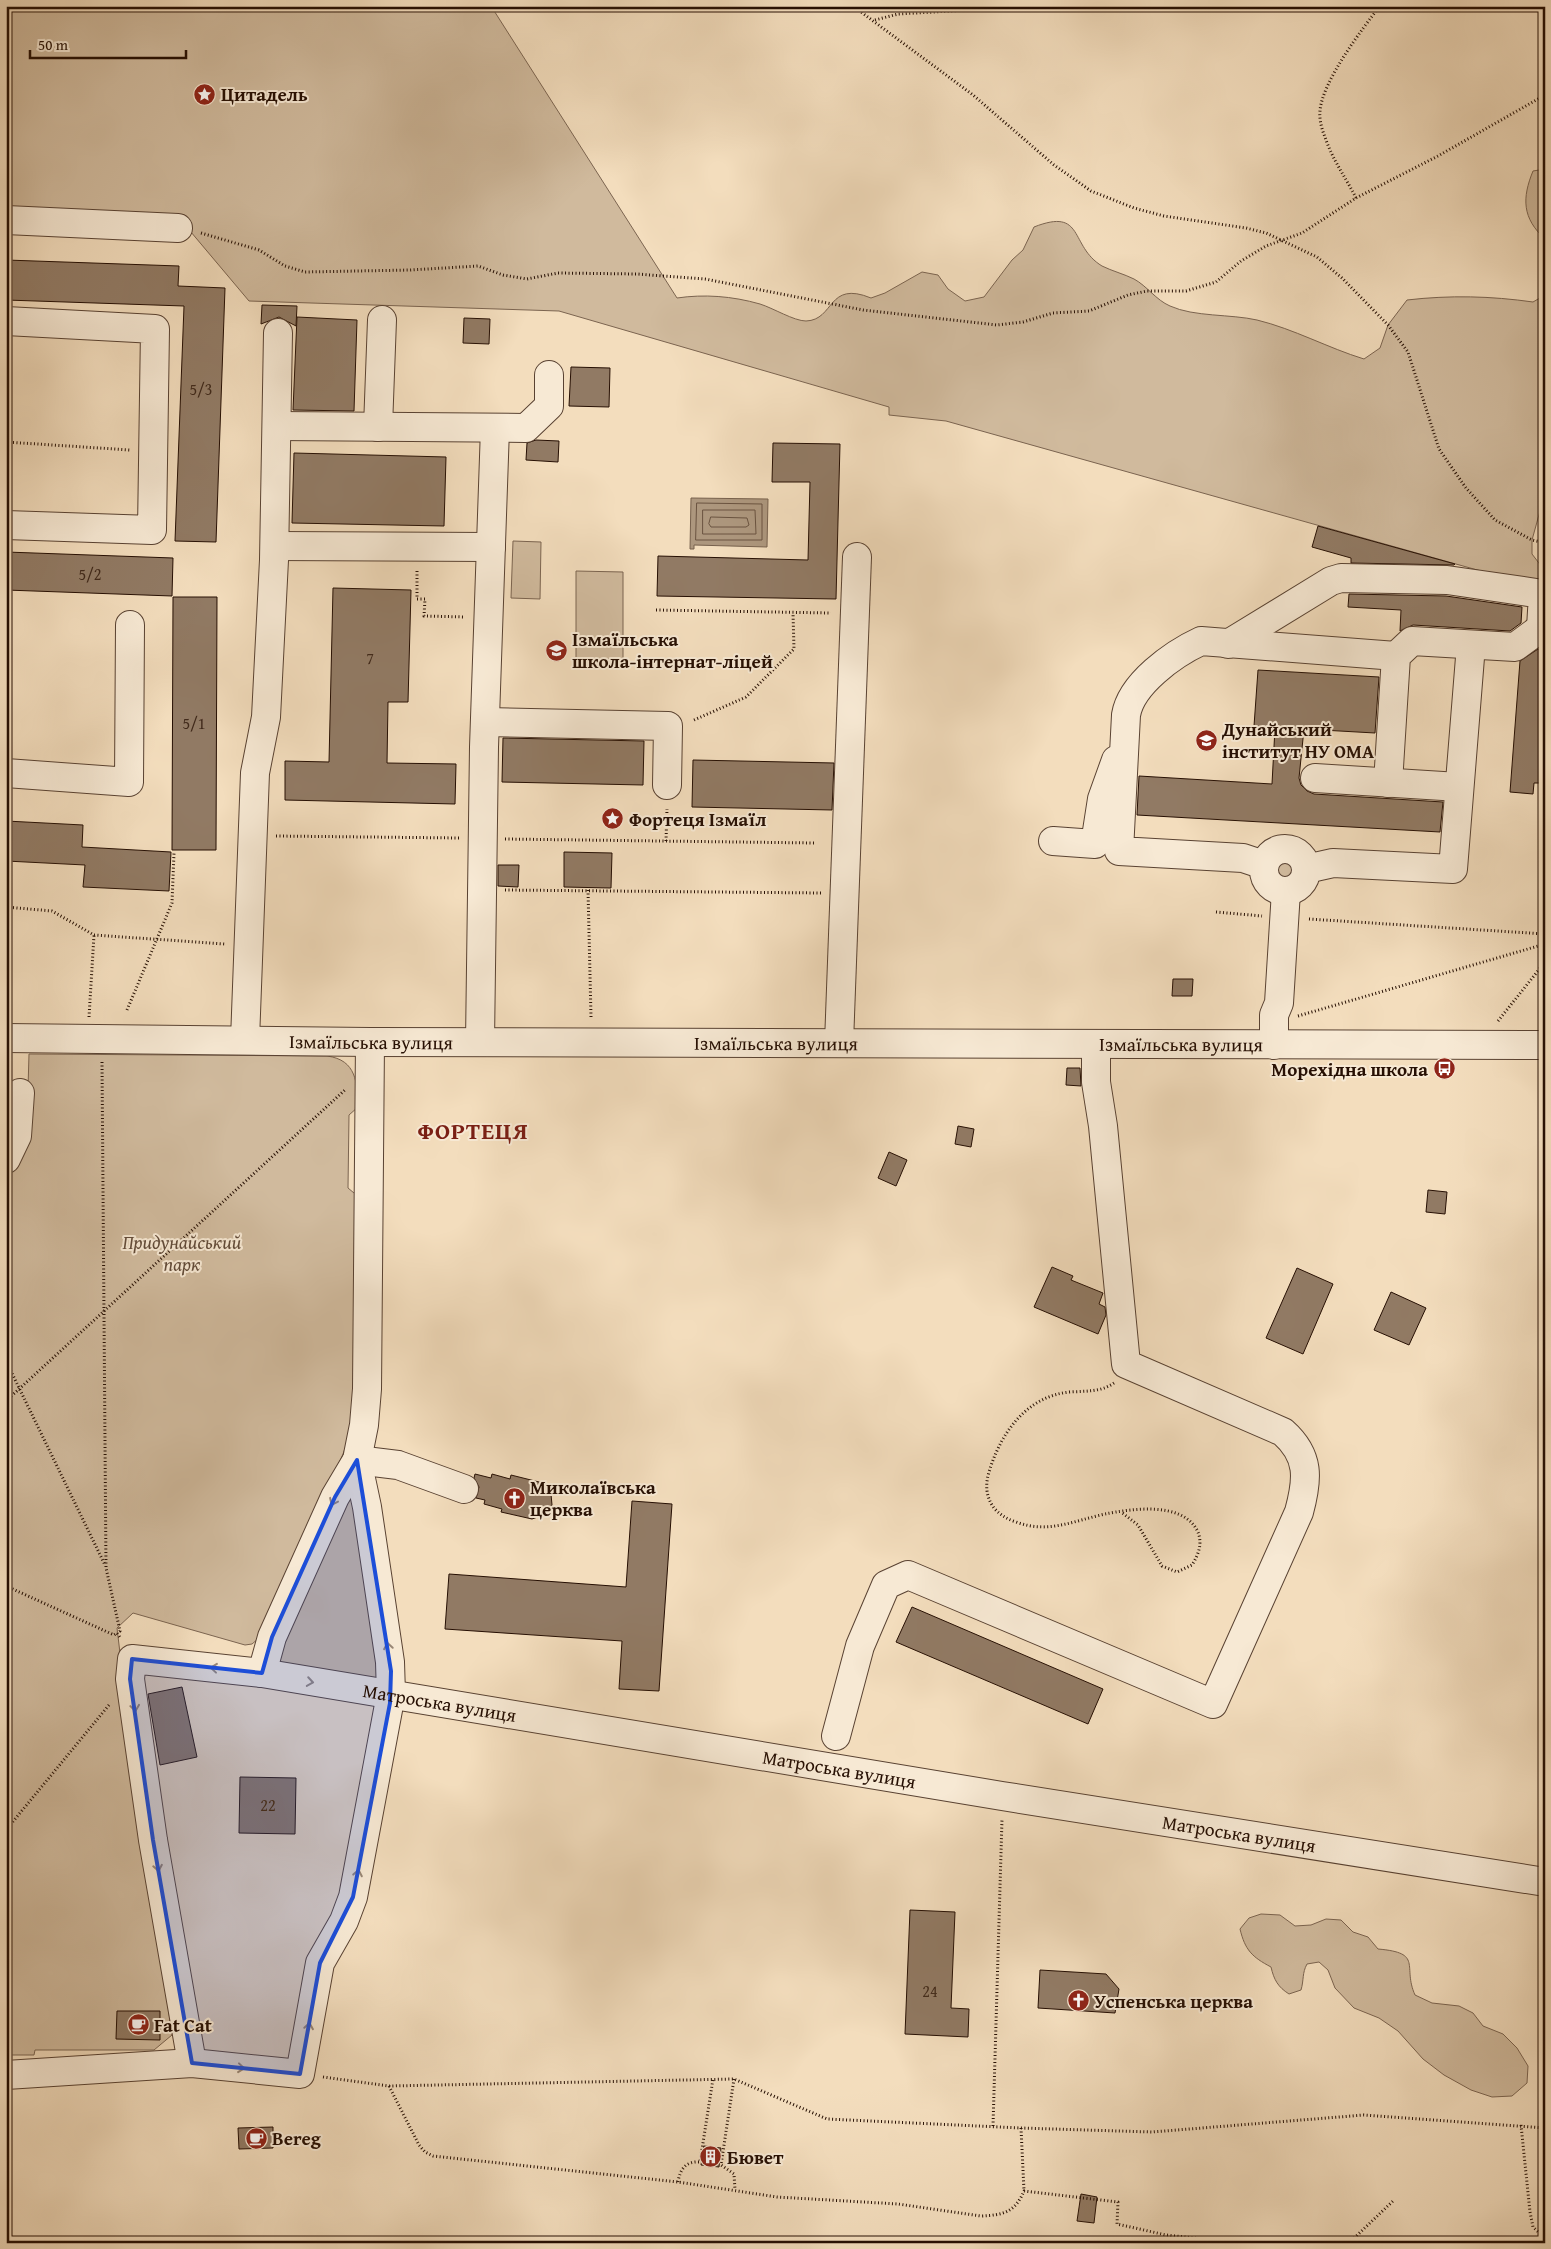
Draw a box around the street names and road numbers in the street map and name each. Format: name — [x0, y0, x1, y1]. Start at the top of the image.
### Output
street label: Ізмаїльська вулиця — [289, 1027, 453, 1056]
street label: Ізмаїльська вулиця — [694, 1029, 858, 1057]
street label: Ізмаїльська вулиця — [1099, 1030, 1263, 1058]
street label: Матроська вулиця — [361, 1676, 519, 1729]
street label: Матроська вулиця — [761, 1742, 918, 1796]
street label: Матроська вулиця — [1160, 1808, 1318, 1860]

